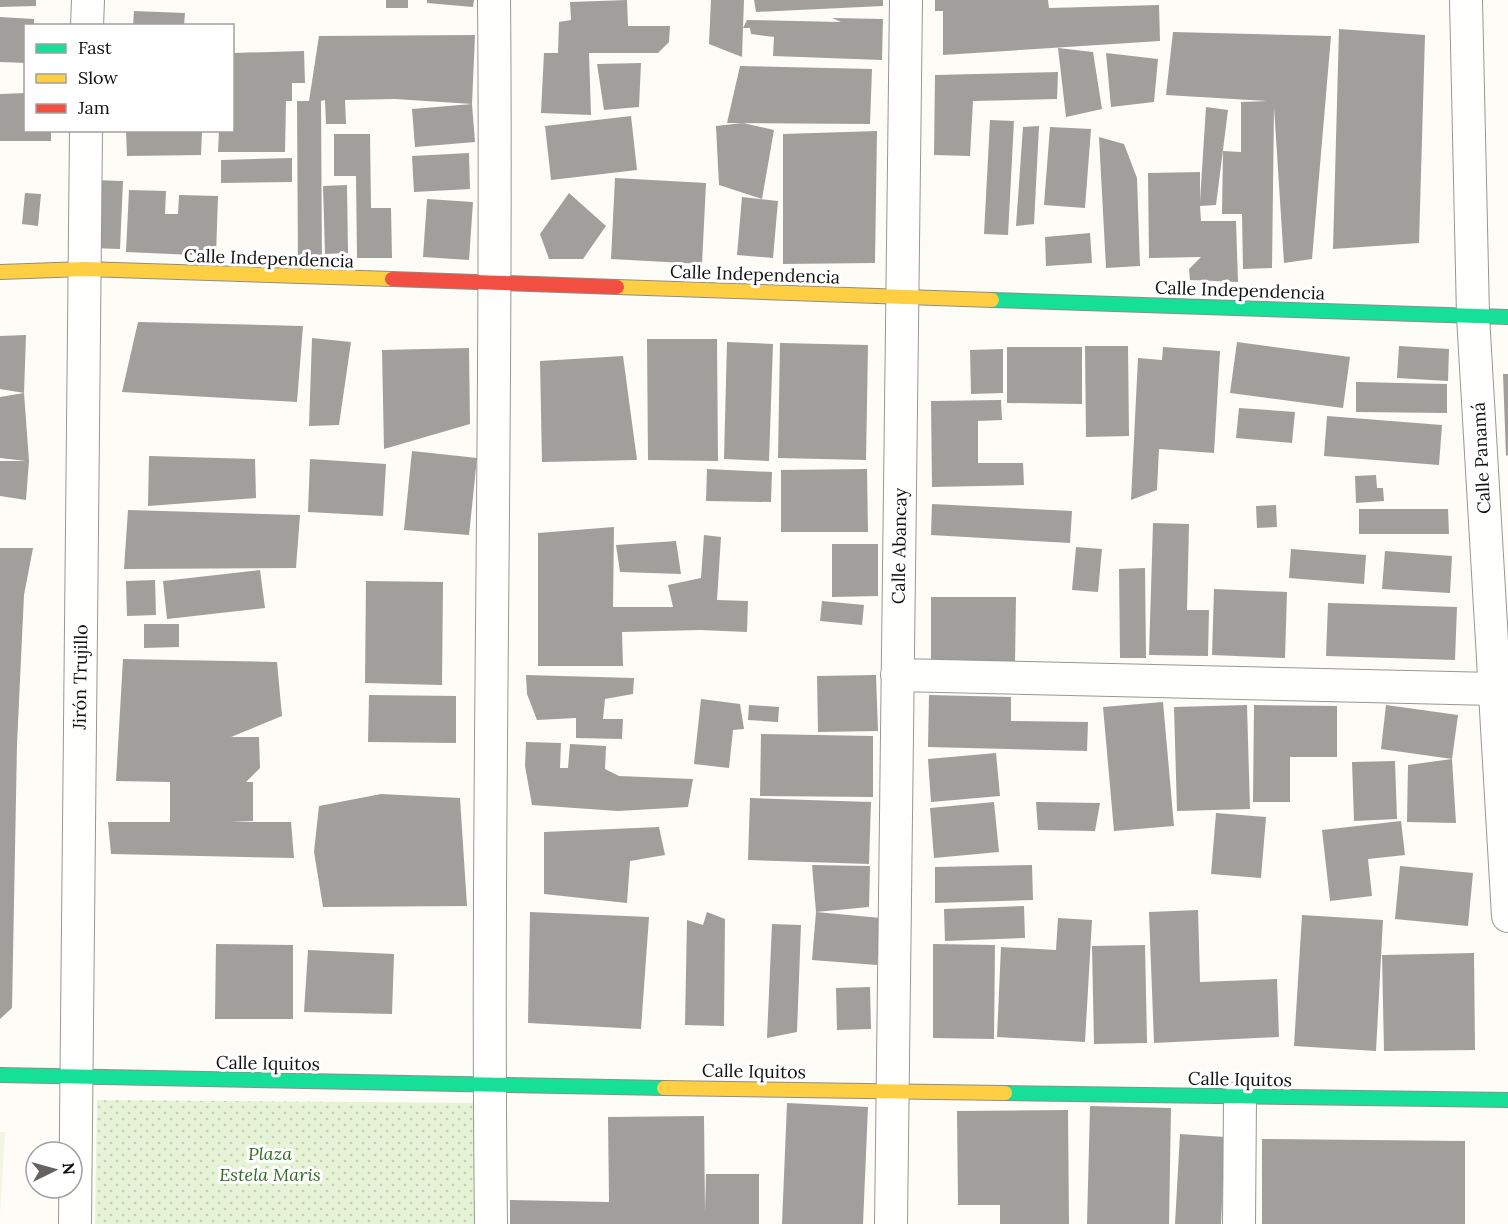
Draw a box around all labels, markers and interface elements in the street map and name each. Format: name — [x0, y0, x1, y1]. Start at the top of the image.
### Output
legend — [24, 24, 234, 132]
text: Fast — [78, 36, 112, 59]
text: Slow — [78, 66, 118, 89]
text: Jam — [77, 96, 110, 119]
street label: Calle Independencia — [184, 244, 354, 272]
street label: Calle Independencia — [670, 260, 840, 288]
street label: Calle Independencia — [1155, 276, 1325, 304]
street label: Calle Panamá — [1467, 402, 1495, 514]
street label: Calle Abancay — [886, 487, 912, 604]
street label: Jirón Trujillo — [68, 624, 92, 731]
street label: Calle Iquitos — [216, 1051, 320, 1075]
street label: Calle Iquitos — [702, 1059, 806, 1083]
street label: Calle Iquitos — [1188, 1067, 1292, 1091]
north arrow — [24, 1140, 84, 1200]
park label: Plaza Estela Maris — [219, 1142, 321, 1186]
text: N — [58, 1162, 79, 1176]

